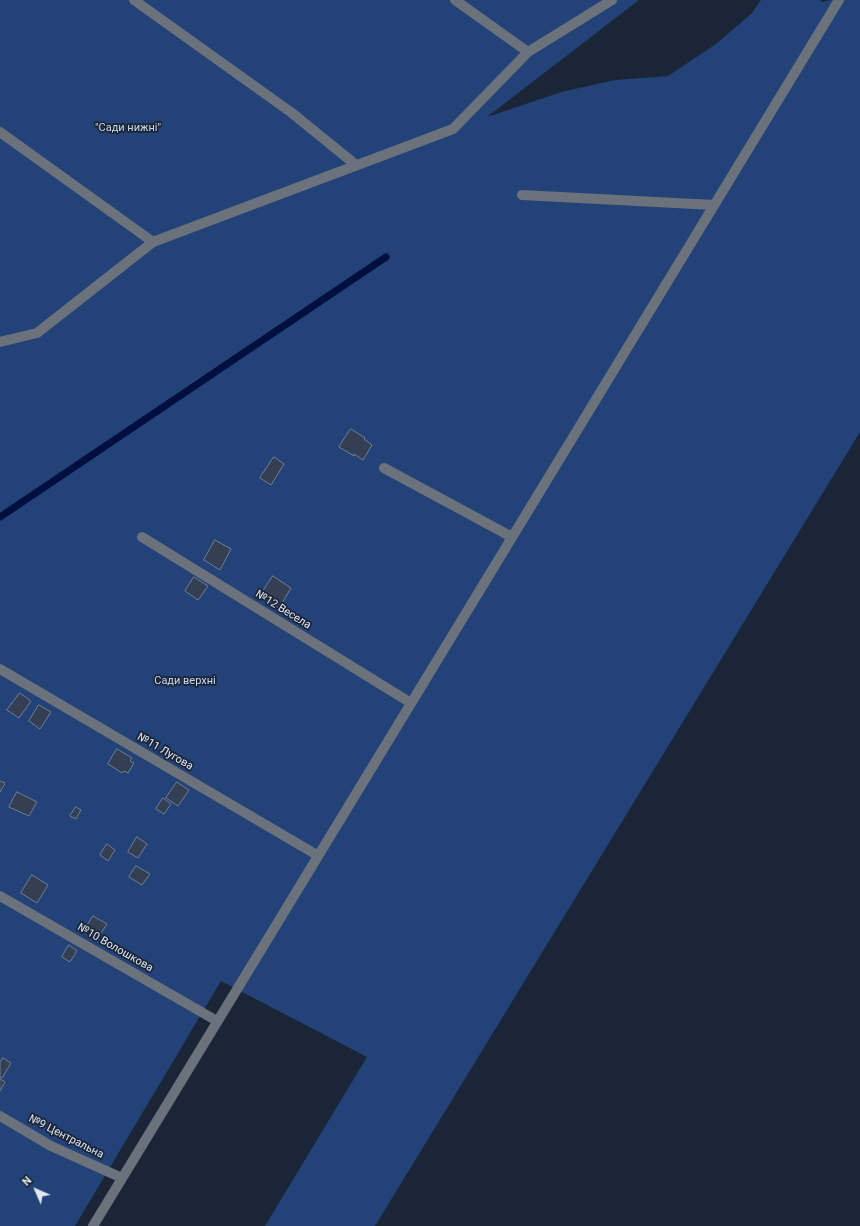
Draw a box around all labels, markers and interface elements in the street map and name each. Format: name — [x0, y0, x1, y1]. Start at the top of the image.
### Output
park label: "Сади нижні" — [95, 121, 161, 135]
street label: №12 Весела — [253, 588, 313, 632]
park label: Сади верхні — [154, 674, 216, 688]
street label: №11 Лугова — [135, 731, 195, 773]
street label: №10 Волошкова — [75, 921, 155, 975]
street label: №9 Центральна — [26, 1112, 106, 1162]
north arrow — [16, 1170, 56, 1210]
text: N — [20, 1174, 34, 1189]

